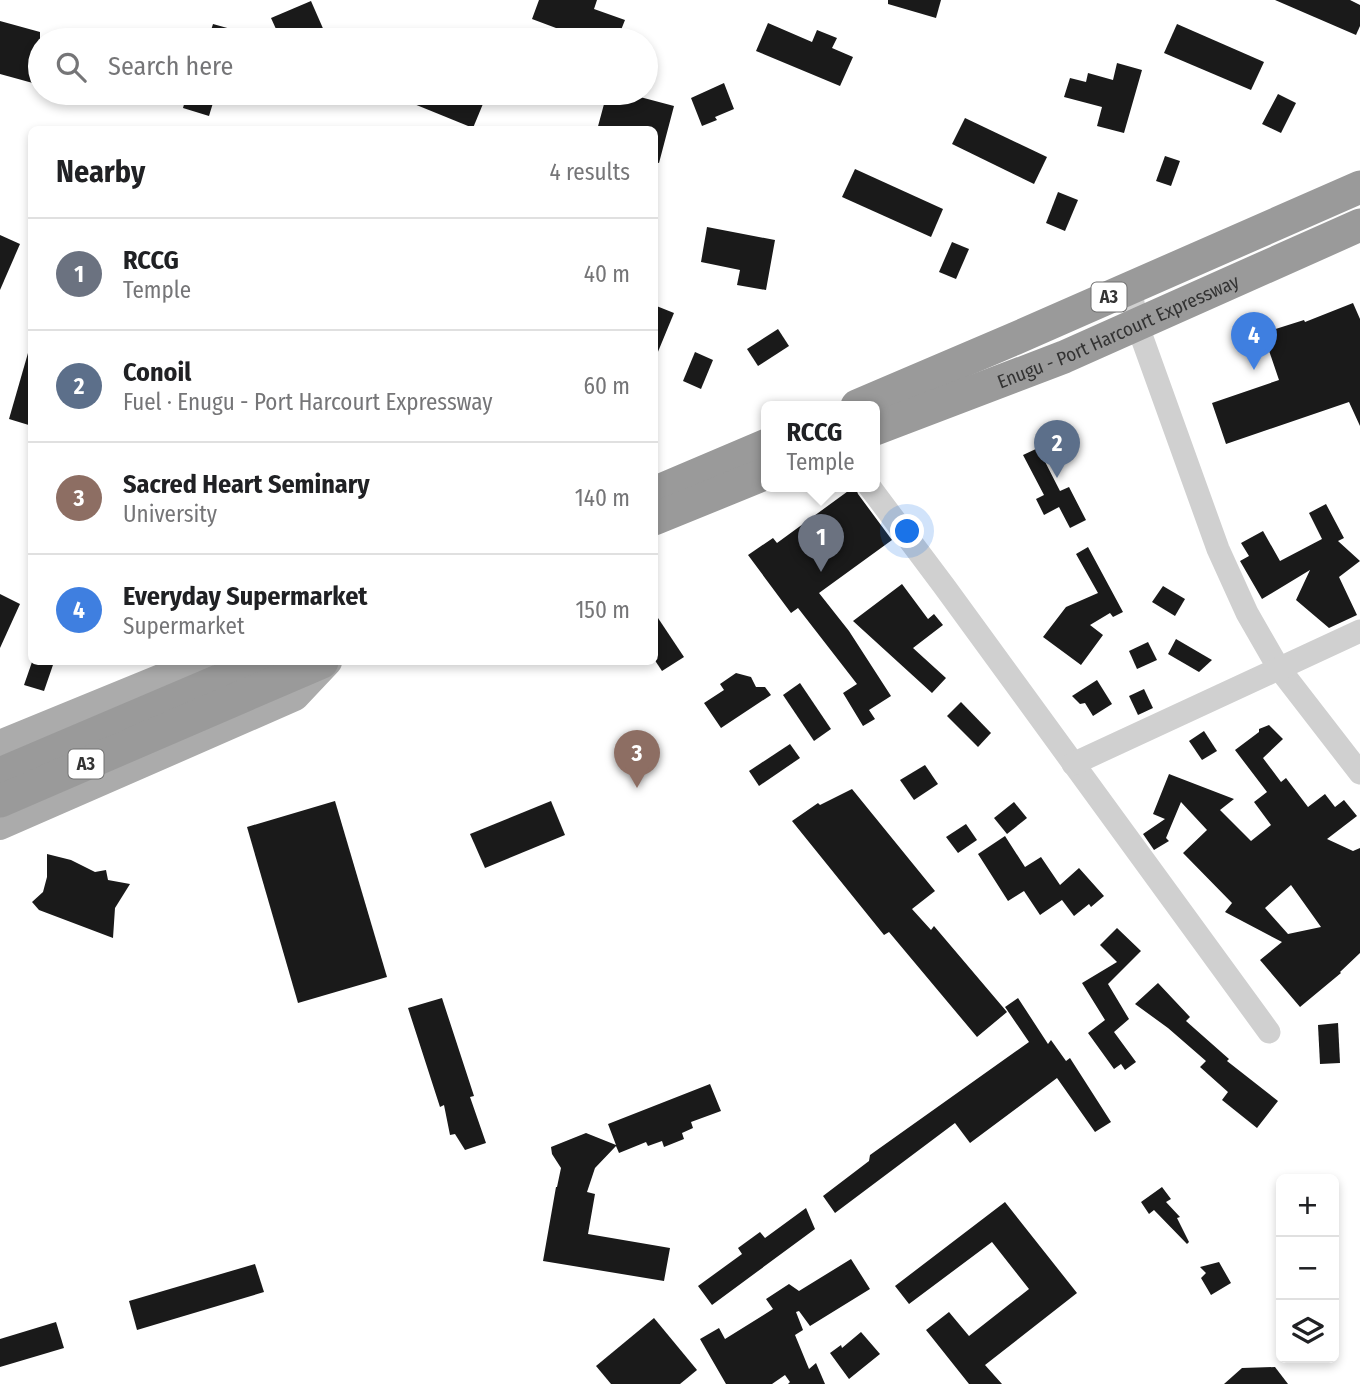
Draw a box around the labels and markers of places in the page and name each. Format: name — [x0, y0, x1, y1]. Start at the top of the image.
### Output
pin: 4 — [1231, 312, 1277, 370]
pin: 2 — [1034, 420, 1080, 478]
pin: 1 — [798, 514, 844, 572]
pin: 3 — [614, 730, 660, 788]

